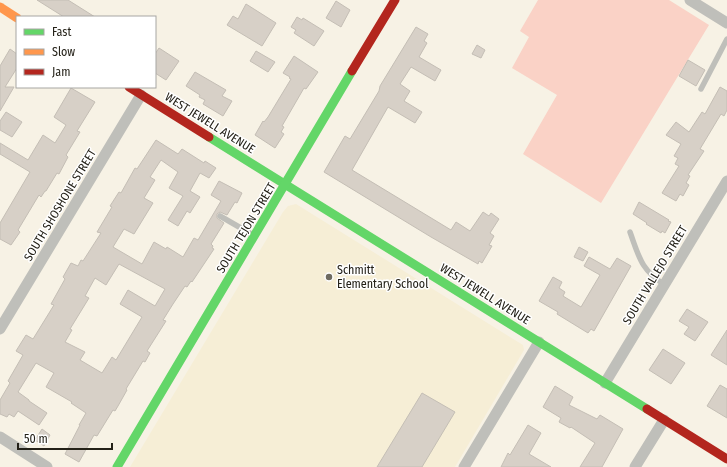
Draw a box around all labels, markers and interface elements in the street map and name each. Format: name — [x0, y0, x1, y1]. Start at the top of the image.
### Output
legend — [16, 16, 156, 88]
text: Fast — [52, 25, 71, 39]
text: Slow — [52, 45, 75, 59]
text: Jam — [52, 65, 70, 79]
street label: WEST JEWELL AVENUE — [162, 90, 258, 157]
street label: SOUTH SHOSHONE STREET — [21, 146, 99, 263]
street label: SOUTH TEJON STREET — [214, 180, 279, 276]
street label: SOUTH VALLEJO STREET — [620, 223, 690, 327]
street label: WEST JEWELL AVENUE — [437, 261, 533, 328]
place label: Schmitt Elementary School — [337, 263, 428, 291]
marker: Schmitt Elementary School — [324, 272, 334, 282]
scale bar — [18, 425, 112, 451]
text: 50 m — [24, 432, 48, 446]

